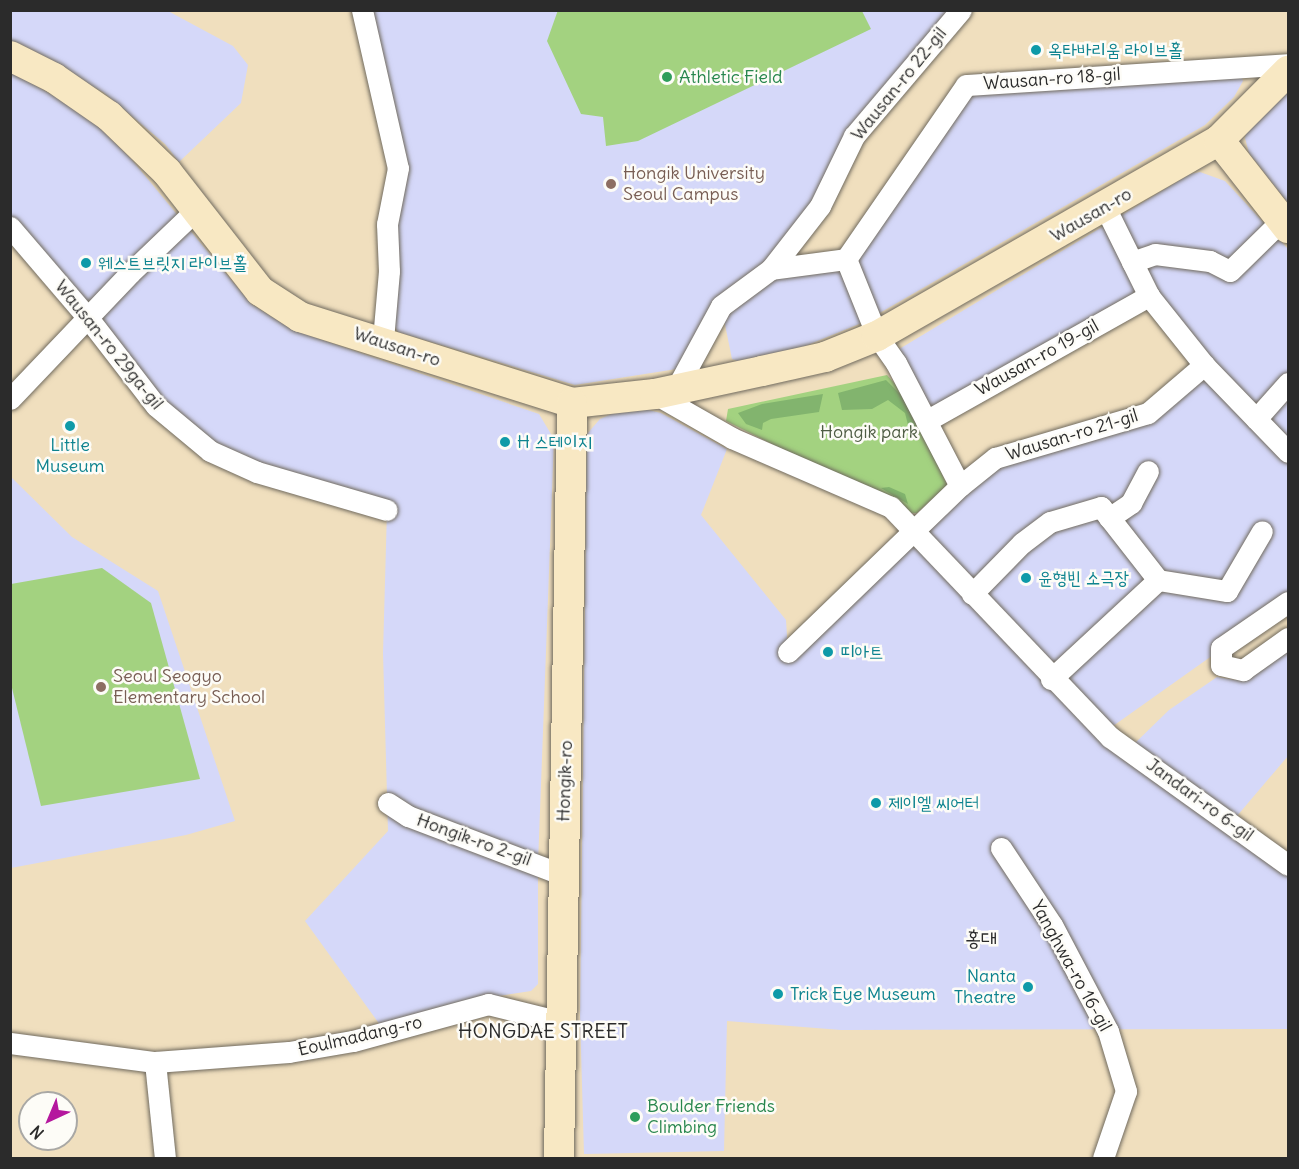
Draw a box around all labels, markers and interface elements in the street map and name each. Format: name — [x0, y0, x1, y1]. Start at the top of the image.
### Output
street label: Wausan-ro 22-gil — [847, 23, 951, 145]
place label: 옥타바리움 라이브홀 — [1048, 39, 1183, 61]
marker: 옥타바리움 라이브홀 — [1029, 43, 1043, 57]
street label: Wausan-ro 18-gil — [983, 63, 1121, 95]
place label: Athletic Field — [679, 66, 783, 88]
marker: Athletic Field — [660, 70, 674, 84]
place label: Hongik University Seoul Campus — [623, 163, 765, 206]
marker: Hongik University Seoul Campus — [604, 177, 618, 191]
street label: Wausan-ro — [1047, 183, 1135, 247]
place label: 웨스트브릿지 라이브홀 — [98, 252, 247, 274]
marker: 웨스트브릿지 라이브홀 — [79, 256, 93, 270]
street label: Wausan-ro 29ga-gil — [50, 276, 168, 414]
street label: Wausan-ro 19-gil — [972, 315, 1102, 401]
street label: Wausan-ro — [351, 323, 443, 371]
street label: Wausan-ro 21-gil — [1003, 405, 1141, 465]
marker: Little Museum — [63, 419, 77, 433]
park label: Hongik park — [820, 421, 918, 443]
place label: H 스테이지 — [517, 431, 592, 453]
place label: Little Museum — [35, 435, 105, 478]
marker: H 스테이지 — [498, 435, 512, 449]
place label: 윤형빈 소극장 — [1038, 567, 1129, 589]
marker: 윤형빈 소극장 — [1019, 571, 1033, 585]
place label: 띠아트 — [840, 641, 883, 663]
marker: 띠아트 — [821, 645, 835, 659]
place label: Seoul Seogyo Elementary School — [113, 666, 265, 708]
marker: Seoul Seogyo Elementary School — [94, 680, 108, 694]
street label: Hongik-ro — [553, 740, 577, 822]
street label: Jandari-ro 6-gil — [1142, 754, 1258, 846]
place label: 제이엘 씨어터 — [888, 792, 979, 814]
marker: 제이엘 씨어터 — [869, 796, 883, 810]
street label: Hongik-ro 2-gil — [414, 809, 534, 871]
street label: Yanghwa-ro 16-gil — [1026, 897, 1116, 1035]
district label: 홍대 — [965, 925, 997, 949]
place label: Nanta Theatre — [954, 966, 1016, 1008]
marker: Nanta Theatre — [1021, 980, 1035, 994]
place label: Trick Eye Museum — [790, 983, 936, 1005]
marker: Trick Eye Museum — [771, 987, 785, 1001]
street label: Eoulmadang-ro — [296, 1011, 424, 1061]
district label: HONGDAE STREET — [448, 1018, 638, 1042]
north arrow — [18, 1091, 78, 1151]
place label: Boulder Friends Climbing — [647, 1096, 775, 1138]
marker: Boulder Friends Climbing — [628, 1110, 642, 1124]
text: N — [26, 1121, 48, 1144]

